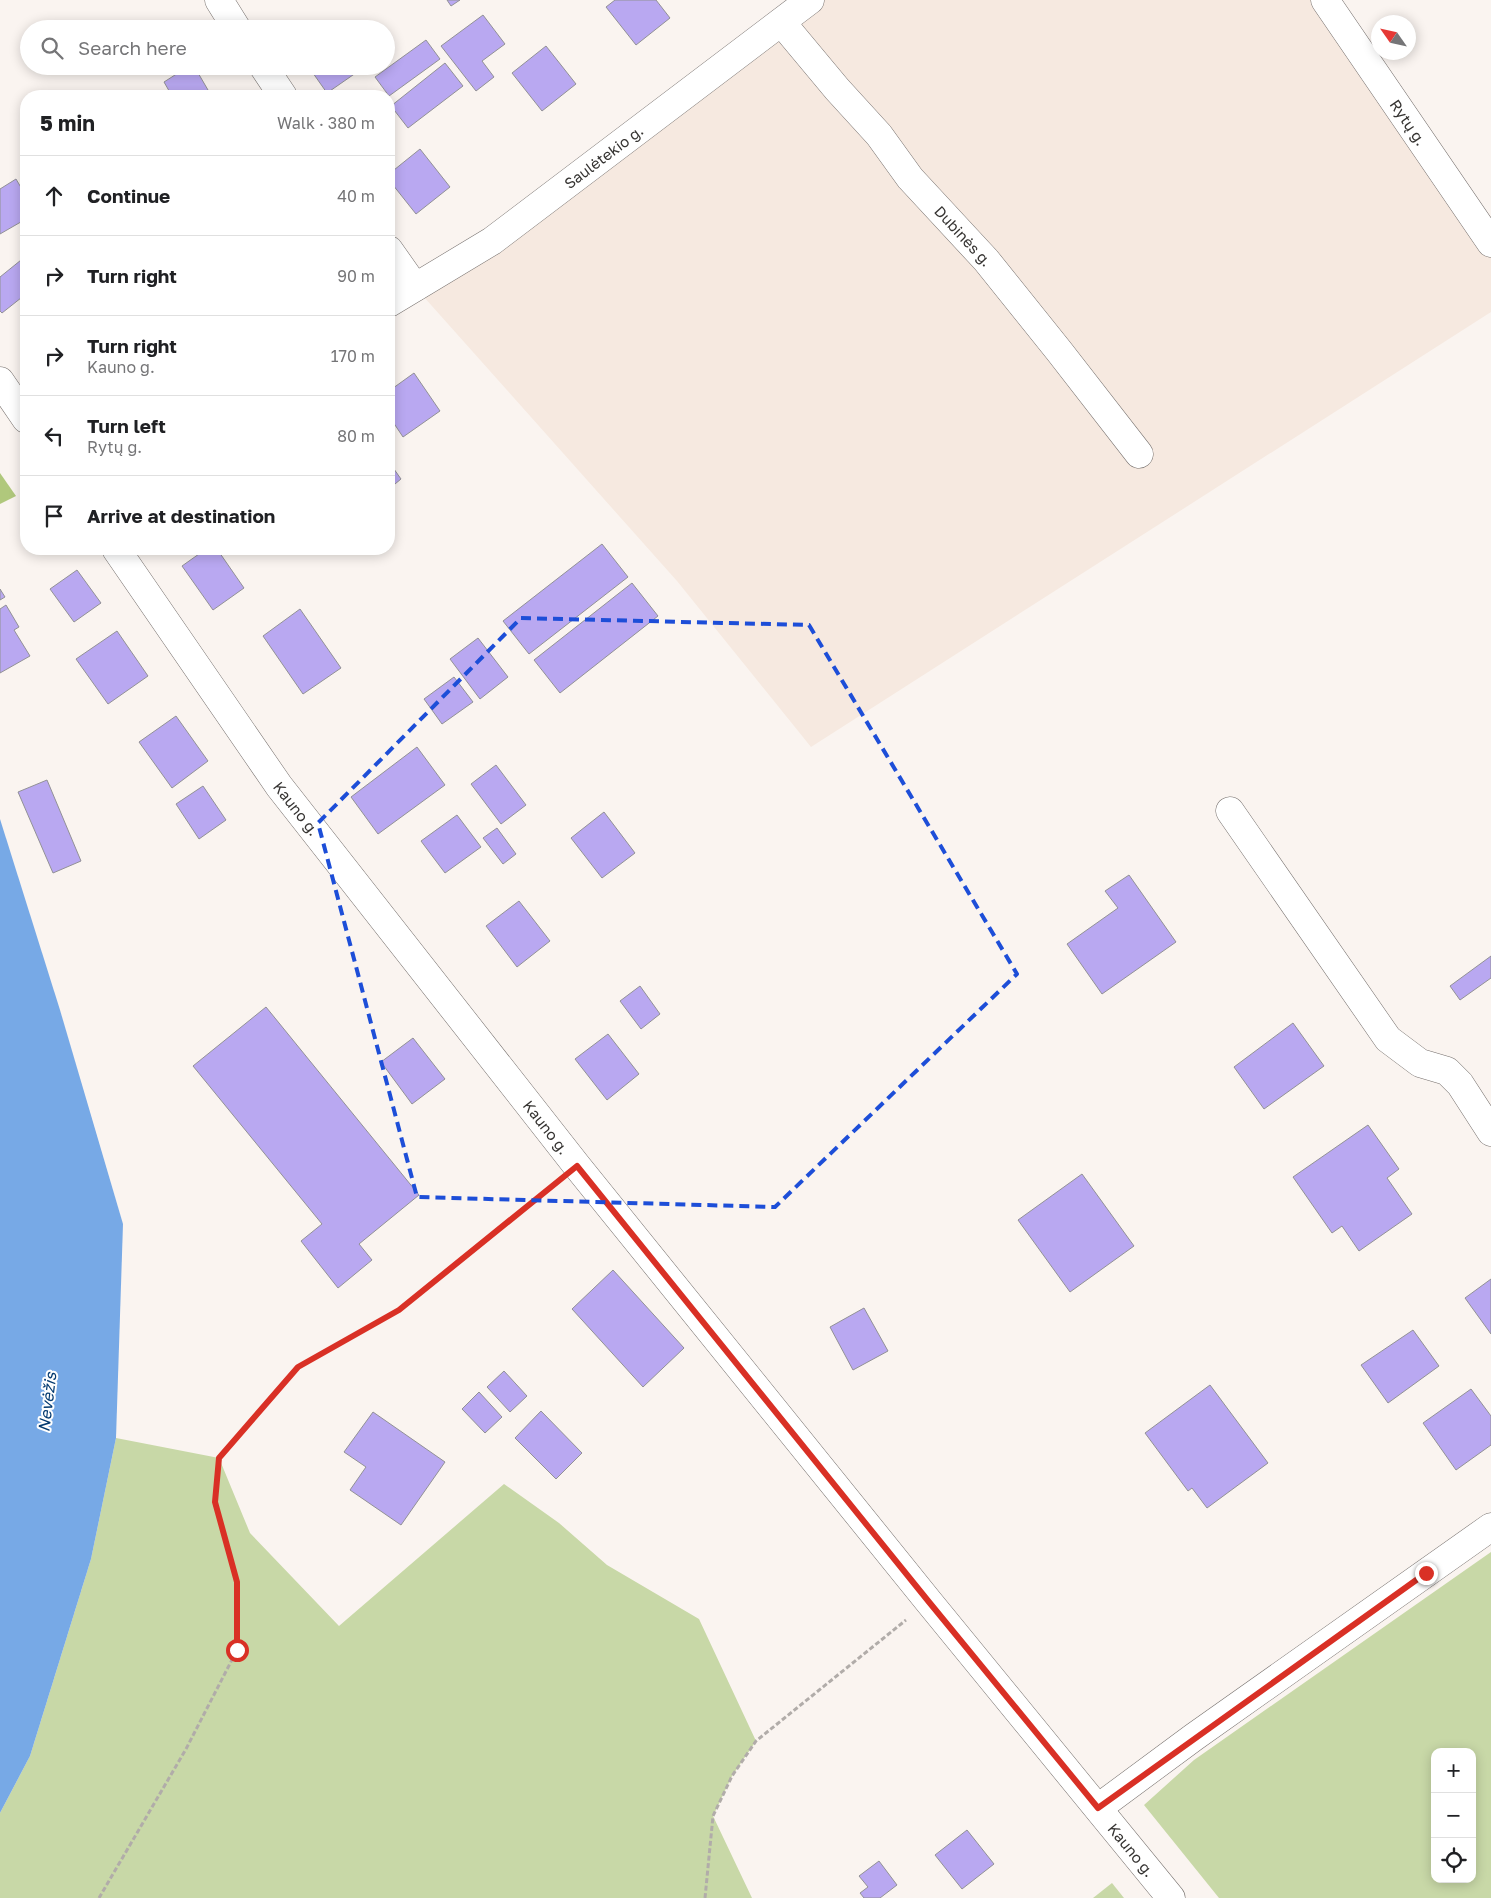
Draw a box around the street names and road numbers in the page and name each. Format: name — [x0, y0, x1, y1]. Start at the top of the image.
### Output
street label: Rytų g. — [1386, 96, 1430, 149]
street label: Saulėtekio g. — [560, 121, 646, 192]
street label: Dubinės g. — [931, 202, 996, 270]
street label: Kauno g. — [270, 778, 323, 839]
street label: Kauno g. — [520, 1096, 573, 1158]
street label: Kauno g. — [1105, 1820, 1159, 1880]

